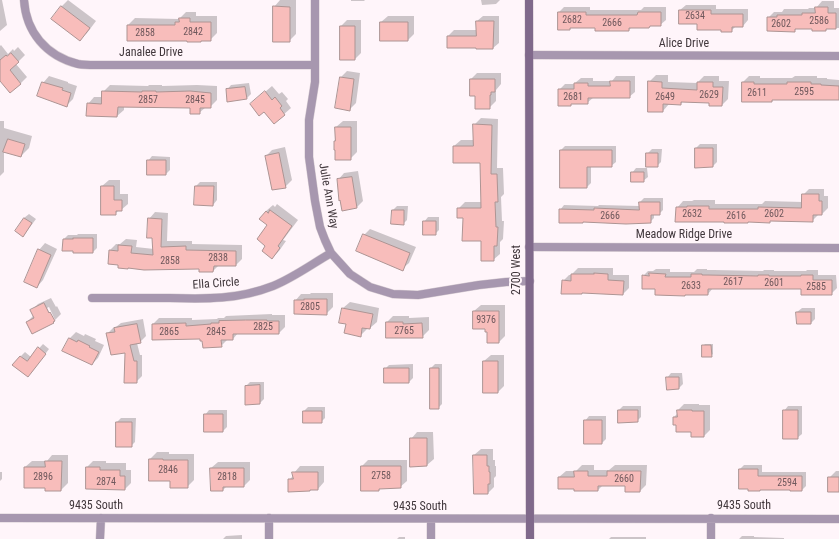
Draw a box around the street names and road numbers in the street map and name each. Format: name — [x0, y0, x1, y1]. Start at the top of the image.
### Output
street label: Alice Drive — [659, 37, 709, 51]
street label: Janalee Drive — [119, 46, 183, 60]
street label: Julie Ann Way — [315, 162, 341, 230]
street label: Meadow Ridge Drive — [636, 228, 732, 242]
street label: 2700 West — [510, 245, 524, 295]
street label: Ella Circle — [192, 275, 240, 293]
street label: 9435 South — [69, 499, 123, 513]
street label: 9435 South — [717, 499, 771, 513]
street label: 9435 South — [393, 500, 447, 514]

